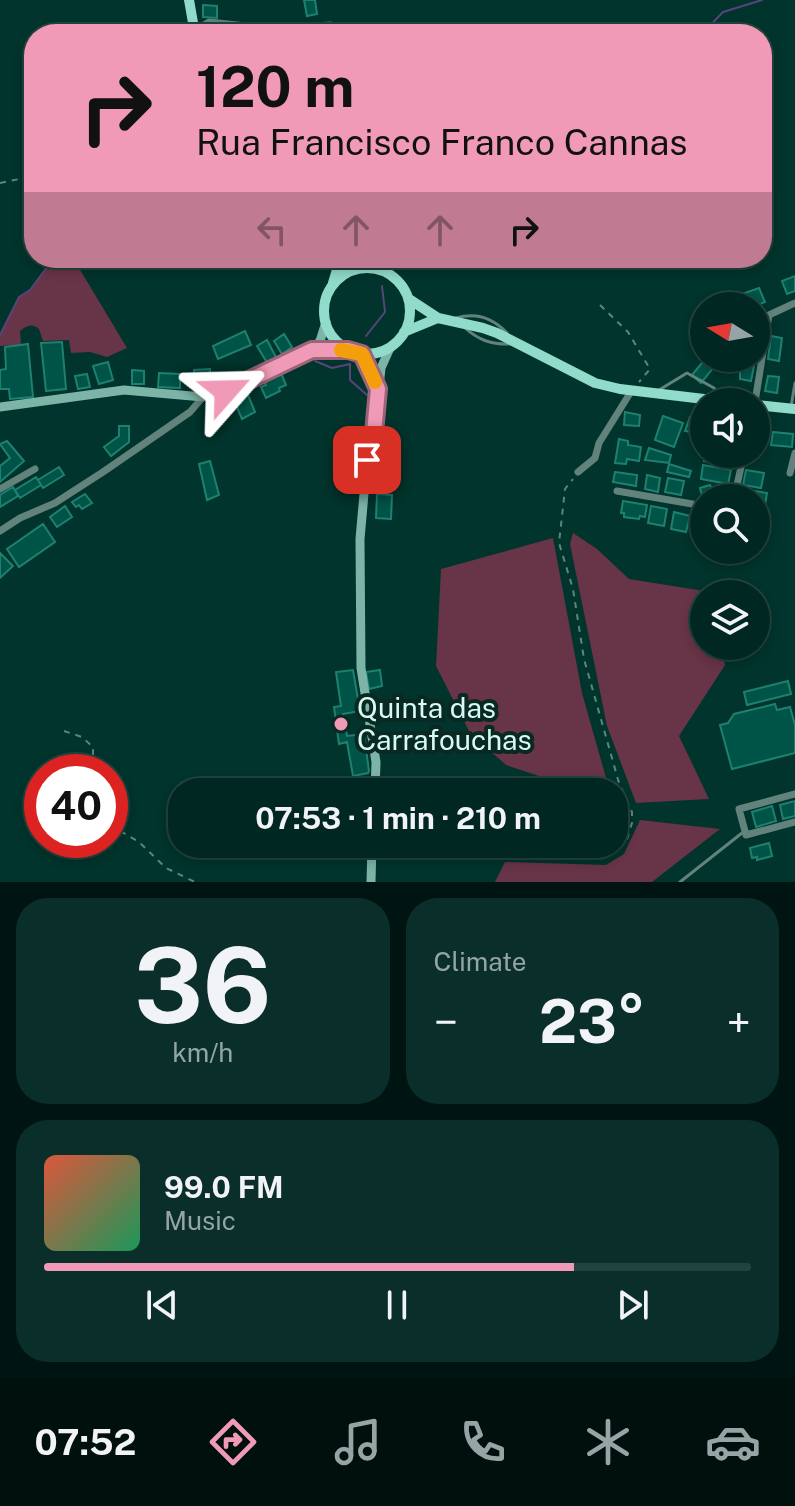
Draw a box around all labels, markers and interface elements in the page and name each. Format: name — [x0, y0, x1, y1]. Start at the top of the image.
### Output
text: 120 m — [196, 54, 354, 120]
icon: right — [64, 56, 168, 160]
text: Rua Francisco Franco Cannas — [196, 121, 688, 163]
icon: left — [250, 208, 294, 252]
icon: ahead — [334, 208, 378, 252]
icon: ahead — [418, 208, 462, 252]
icon: right — [502, 208, 546, 252]
north arrow — [690, 292, 770, 372]
map controls — [690, 292, 770, 660]
position arrow — [184, 349, 268, 433]
button: sound — [690, 388, 770, 468]
pin — [333, 426, 401, 494]
icon: arrive — [345, 438, 389, 482]
button: search — [690, 484, 770, 564]
button: layers — [690, 580, 770, 660]
place label: Quinta das Carrafouchas — [357, 691, 532, 756]
marker: Quinta das Carrafouchas — [332, 715, 350, 733]
speed limit sign: 40 — [24, 754, 128, 858]
text: 07:53 · 1 min · 210 m — [255, 800, 541, 836]
text: 36 — [134, 924, 272, 1046]
text: Climate — [434, 946, 527, 977]
text: 23° — [539, 986, 645, 1057]
text: − — [434, 996, 458, 1048]
text: + — [727, 996, 751, 1048]
text: km/h — [172, 1037, 233, 1068]
text: 99.0 FM — [164, 1169, 284, 1205]
text: Music — [164, 1205, 236, 1236]
icon: previous — [140, 1283, 184, 1327]
icon: pause — [375, 1283, 419, 1327]
icon: next — [611, 1283, 655, 1327]
icon: directions — [205, 1414, 261, 1470]
icon: music — [330, 1414, 386, 1470]
icon: phone — [455, 1414, 511, 1470]
icon: climate — [580, 1414, 636, 1470]
icon: car — [705, 1414, 761, 1470]
text: 07:52 — [34, 1421, 136, 1463]

